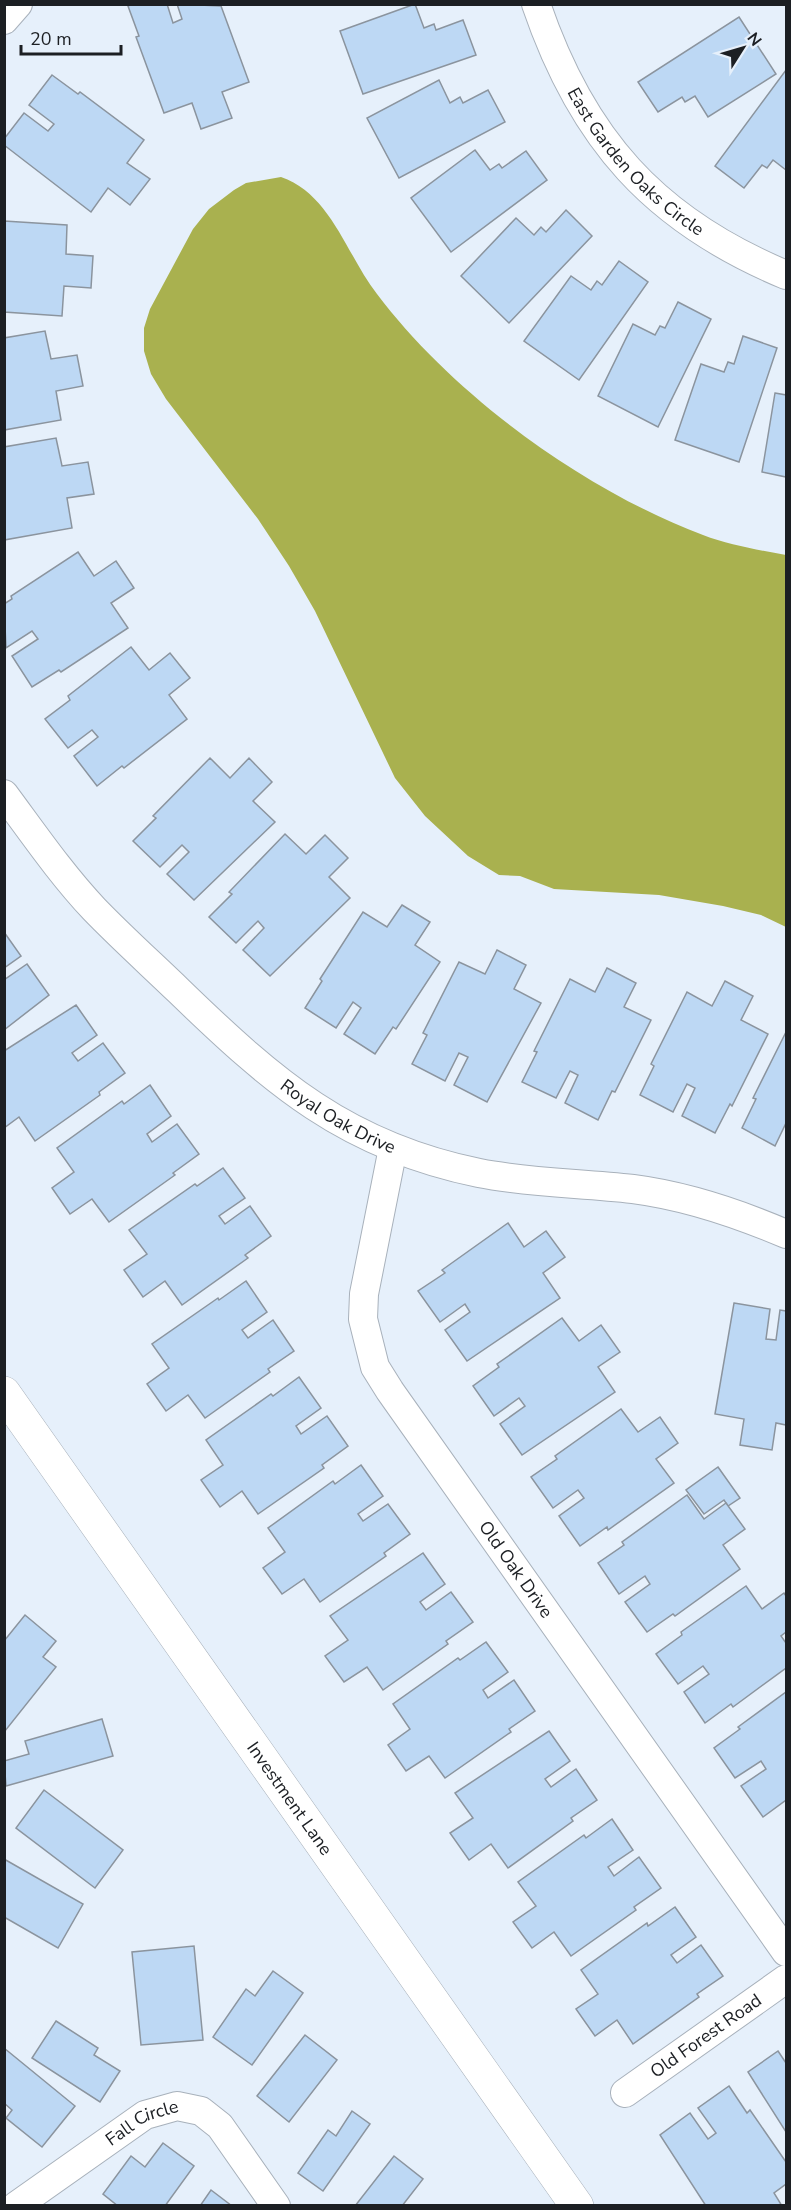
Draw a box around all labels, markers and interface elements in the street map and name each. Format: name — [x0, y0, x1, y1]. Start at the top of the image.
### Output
scale bar — [21, 18, 122, 56]
north arrow — [713, 18, 773, 78]
text: 20 m — [30, 27, 72, 51]
text: N — [742, 28, 767, 51]
street label: East Garden Oaks Circle — [562, 83, 709, 241]
street label: Royal Oak Drive — [275, 1074, 399, 1159]
street label: Old Oak Drive — [473, 1516, 559, 1623]
street label: Investment Lane — [241, 1737, 338, 1860]
street label: Old Forest Road — [645, 1988, 766, 2083]
street label: Fall Circle — [101, 2094, 181, 2151]

